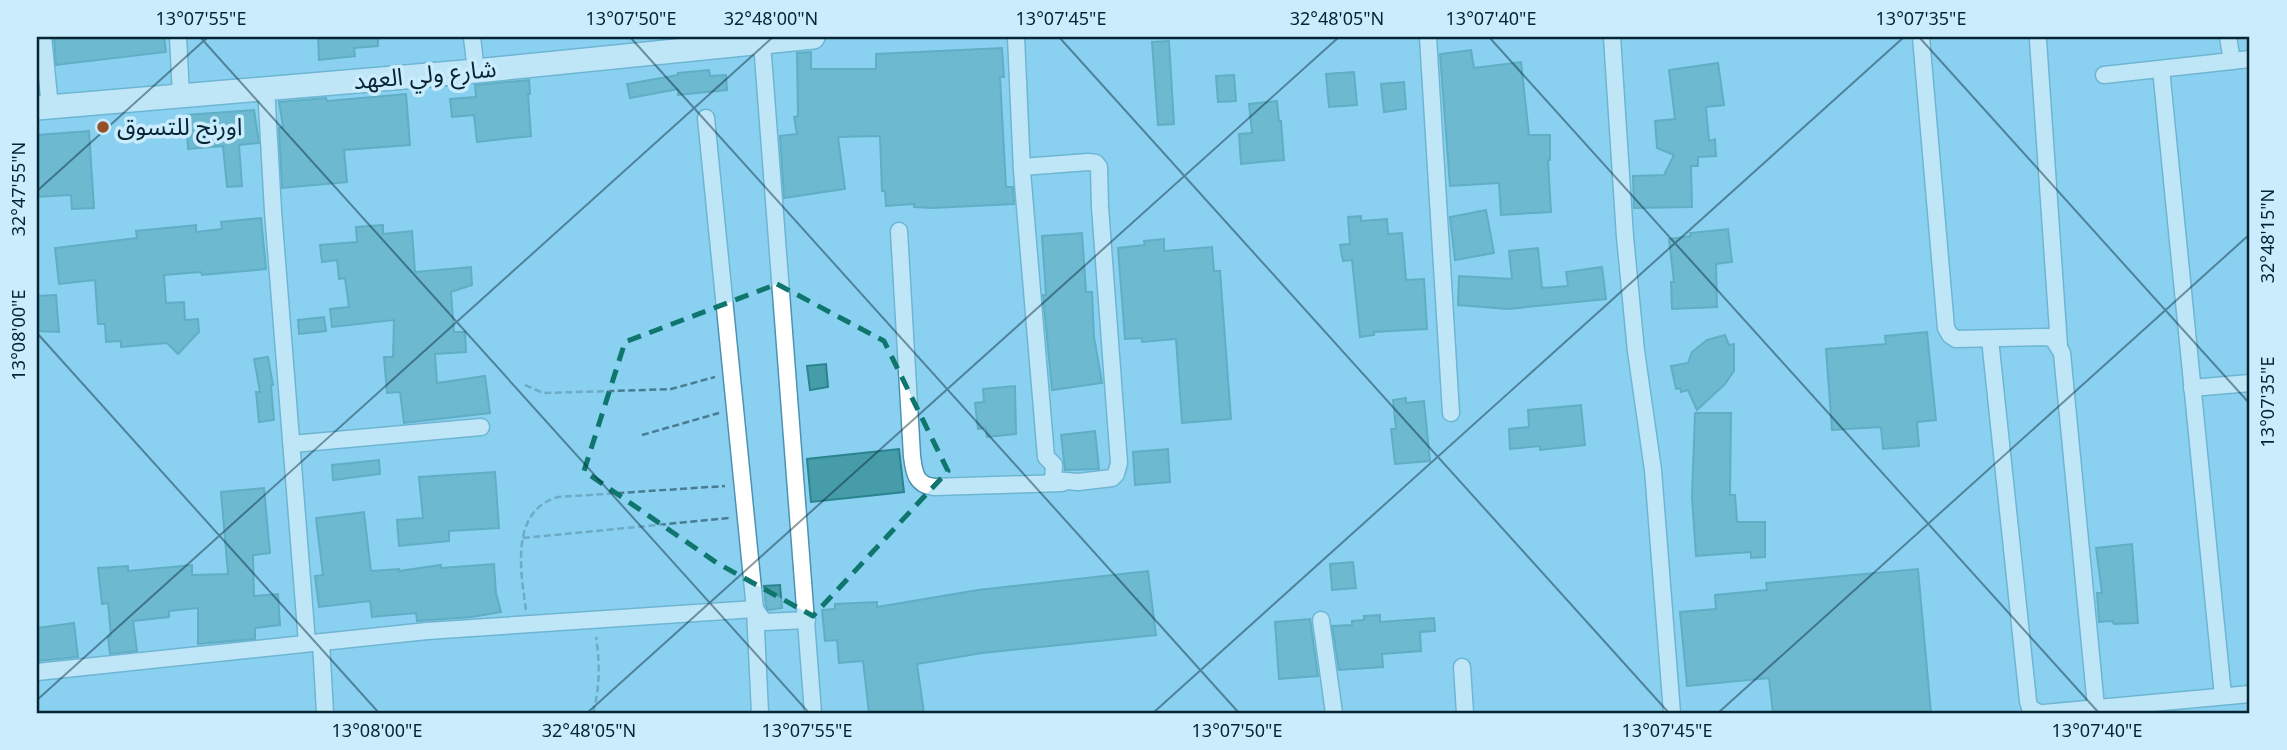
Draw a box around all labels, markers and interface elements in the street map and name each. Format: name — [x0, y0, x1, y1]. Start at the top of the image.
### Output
text: 13°07'55"E — [156, 6, 246, 30]
text: 13°07'50"E — [586, 6, 676, 30]
text: 32°48'00"N — [724, 6, 818, 30]
text: 13°07'45"E — [1016, 6, 1106, 30]
text: 32°48'05"N — [1290, 6, 1384, 30]
text: 13°07'40"E — [1446, 6, 1536, 30]
text: 13°07'35"E — [1876, 6, 1966, 30]
street label: شارع ولي العهد — [352, 51, 498, 100]
place label: اورنج للتسوق — [117, 109, 243, 144]
marker: اورنج للتسوق — [95, 119, 111, 135]
text: 32°47'55"N — [6, 142, 30, 236]
text: 32°48'15"N — [2255, 189, 2279, 283]
text: 13°08'00"E — [6, 290, 30, 380]
text: 13°07'35"E — [2255, 357, 2279, 447]
text: 13°08'00"E — [332, 718, 422, 742]
text: 32°48'05"N — [542, 718, 636, 742]
text: 13°07'55"E — [762, 718, 852, 742]
text: 13°07'50"E — [1192, 718, 1282, 742]
text: 13°07'45"E — [1622, 718, 1712, 742]
text: 13°07'40"E — [2052, 718, 2142, 742]

